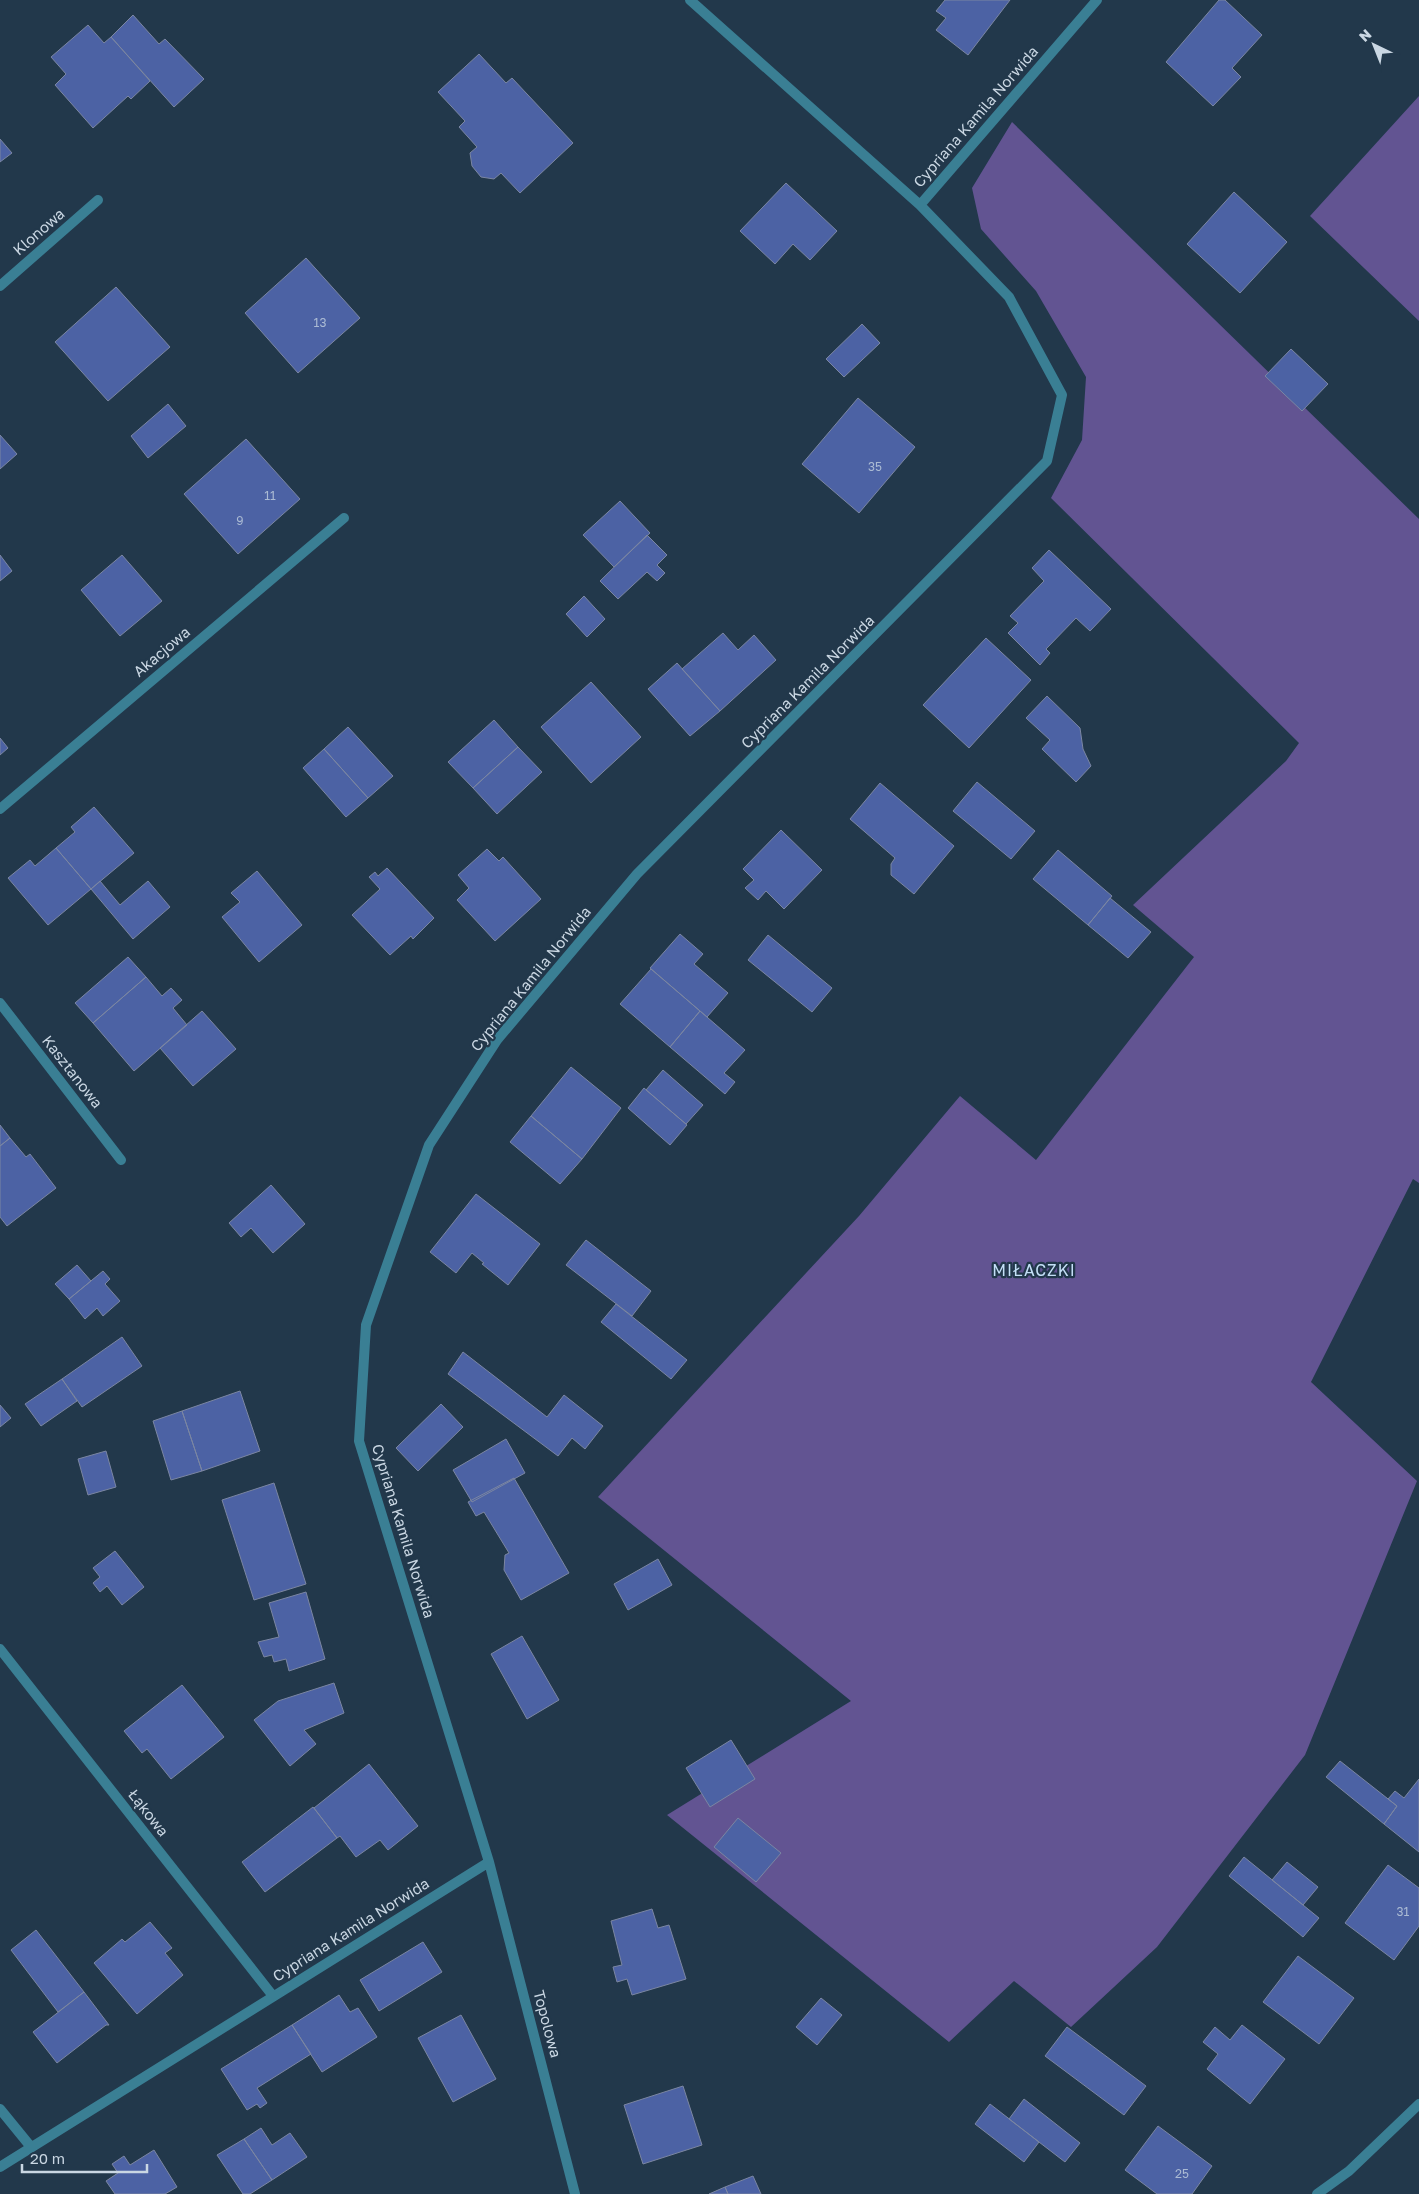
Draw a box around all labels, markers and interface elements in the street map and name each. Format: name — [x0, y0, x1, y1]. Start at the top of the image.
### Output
north arrow — [1349, 20, 1399, 70]
text: N — [1355, 25, 1374, 45]
street label: Cypriana Kamila Norwida — [909, 42, 1041, 191]
street label: Klonowa — [9, 204, 68, 258]
house number: 13 — [314, 315, 326, 330]
house number: 35 — [868, 459, 882, 474]
house number: 11 — [264, 488, 276, 503]
house number: 9 — [236, 513, 244, 528]
street label: Cypriana Kamila Norwida — [737, 611, 878, 752]
street label: Akacjowa — [129, 622, 193, 680]
street label: Cypriana Kamila Norwida — [466, 902, 594, 1054]
street label: Kasztanowa — [39, 1031, 107, 1111]
district label: MIŁACZKI — [992, 1260, 1076, 1280]
street label: Cypriana Kamila Norwida — [369, 1442, 439, 1620]
street label: Łąkowa — [125, 1785, 173, 1840]
street label: Cypriana Kamila Norwida — [269, 1874, 432, 1985]
house number: 31 — [1397, 1904, 1410, 1919]
street label: Topolowa — [530, 1988, 566, 2059]
scale bar — [22, 2142, 148, 2174]
text: 20 m — [30, 2149, 65, 2167]
house number: 25 — [1175, 2166, 1189, 2181]

